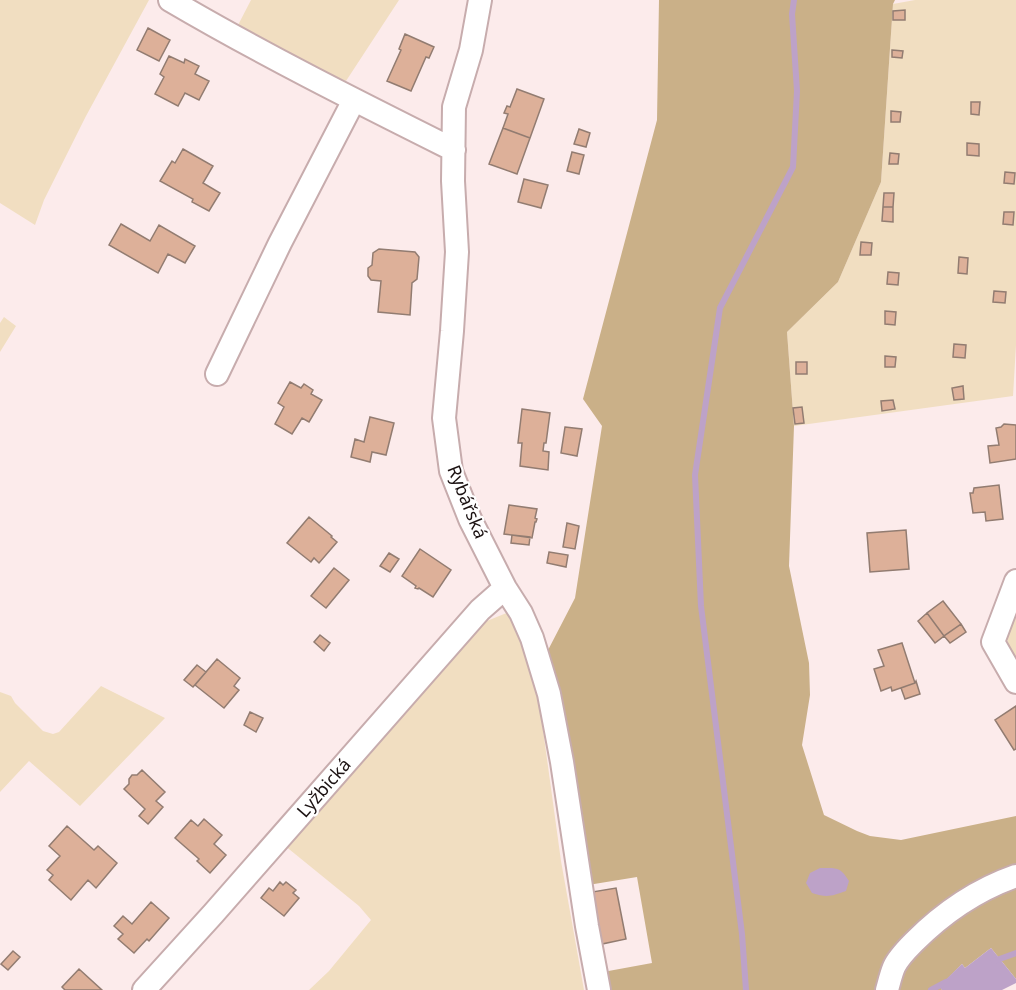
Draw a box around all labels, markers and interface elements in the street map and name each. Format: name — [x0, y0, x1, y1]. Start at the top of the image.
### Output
street label: Rybářská — [442, 461, 494, 542]
street label: Lyžbická — [291, 753, 356, 822]

